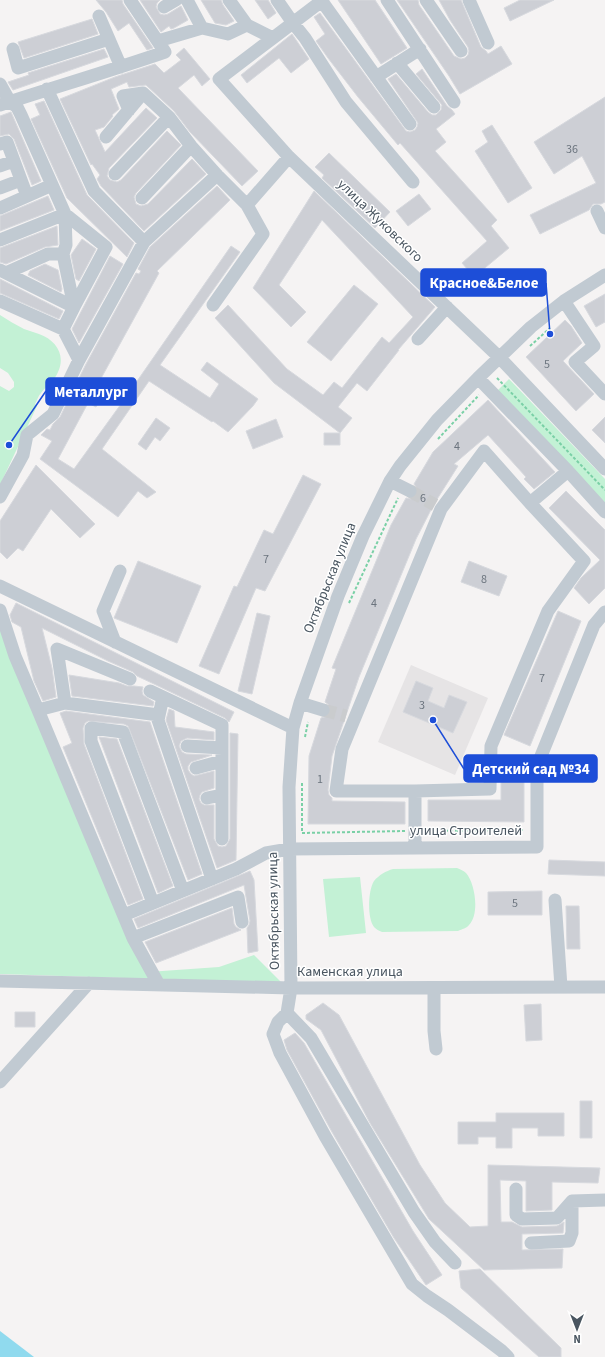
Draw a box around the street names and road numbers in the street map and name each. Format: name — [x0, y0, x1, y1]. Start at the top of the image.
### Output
street label: улица Жуковского — [333, 175, 427, 267]
street label: Октябрьская улица — [299, 519, 361, 637]
street label: улица Строителей — [410, 821, 522, 841]
street label: Октябрьская улица — [263, 852, 285, 970]
street label: Каменская улица — [297, 962, 403, 982]

